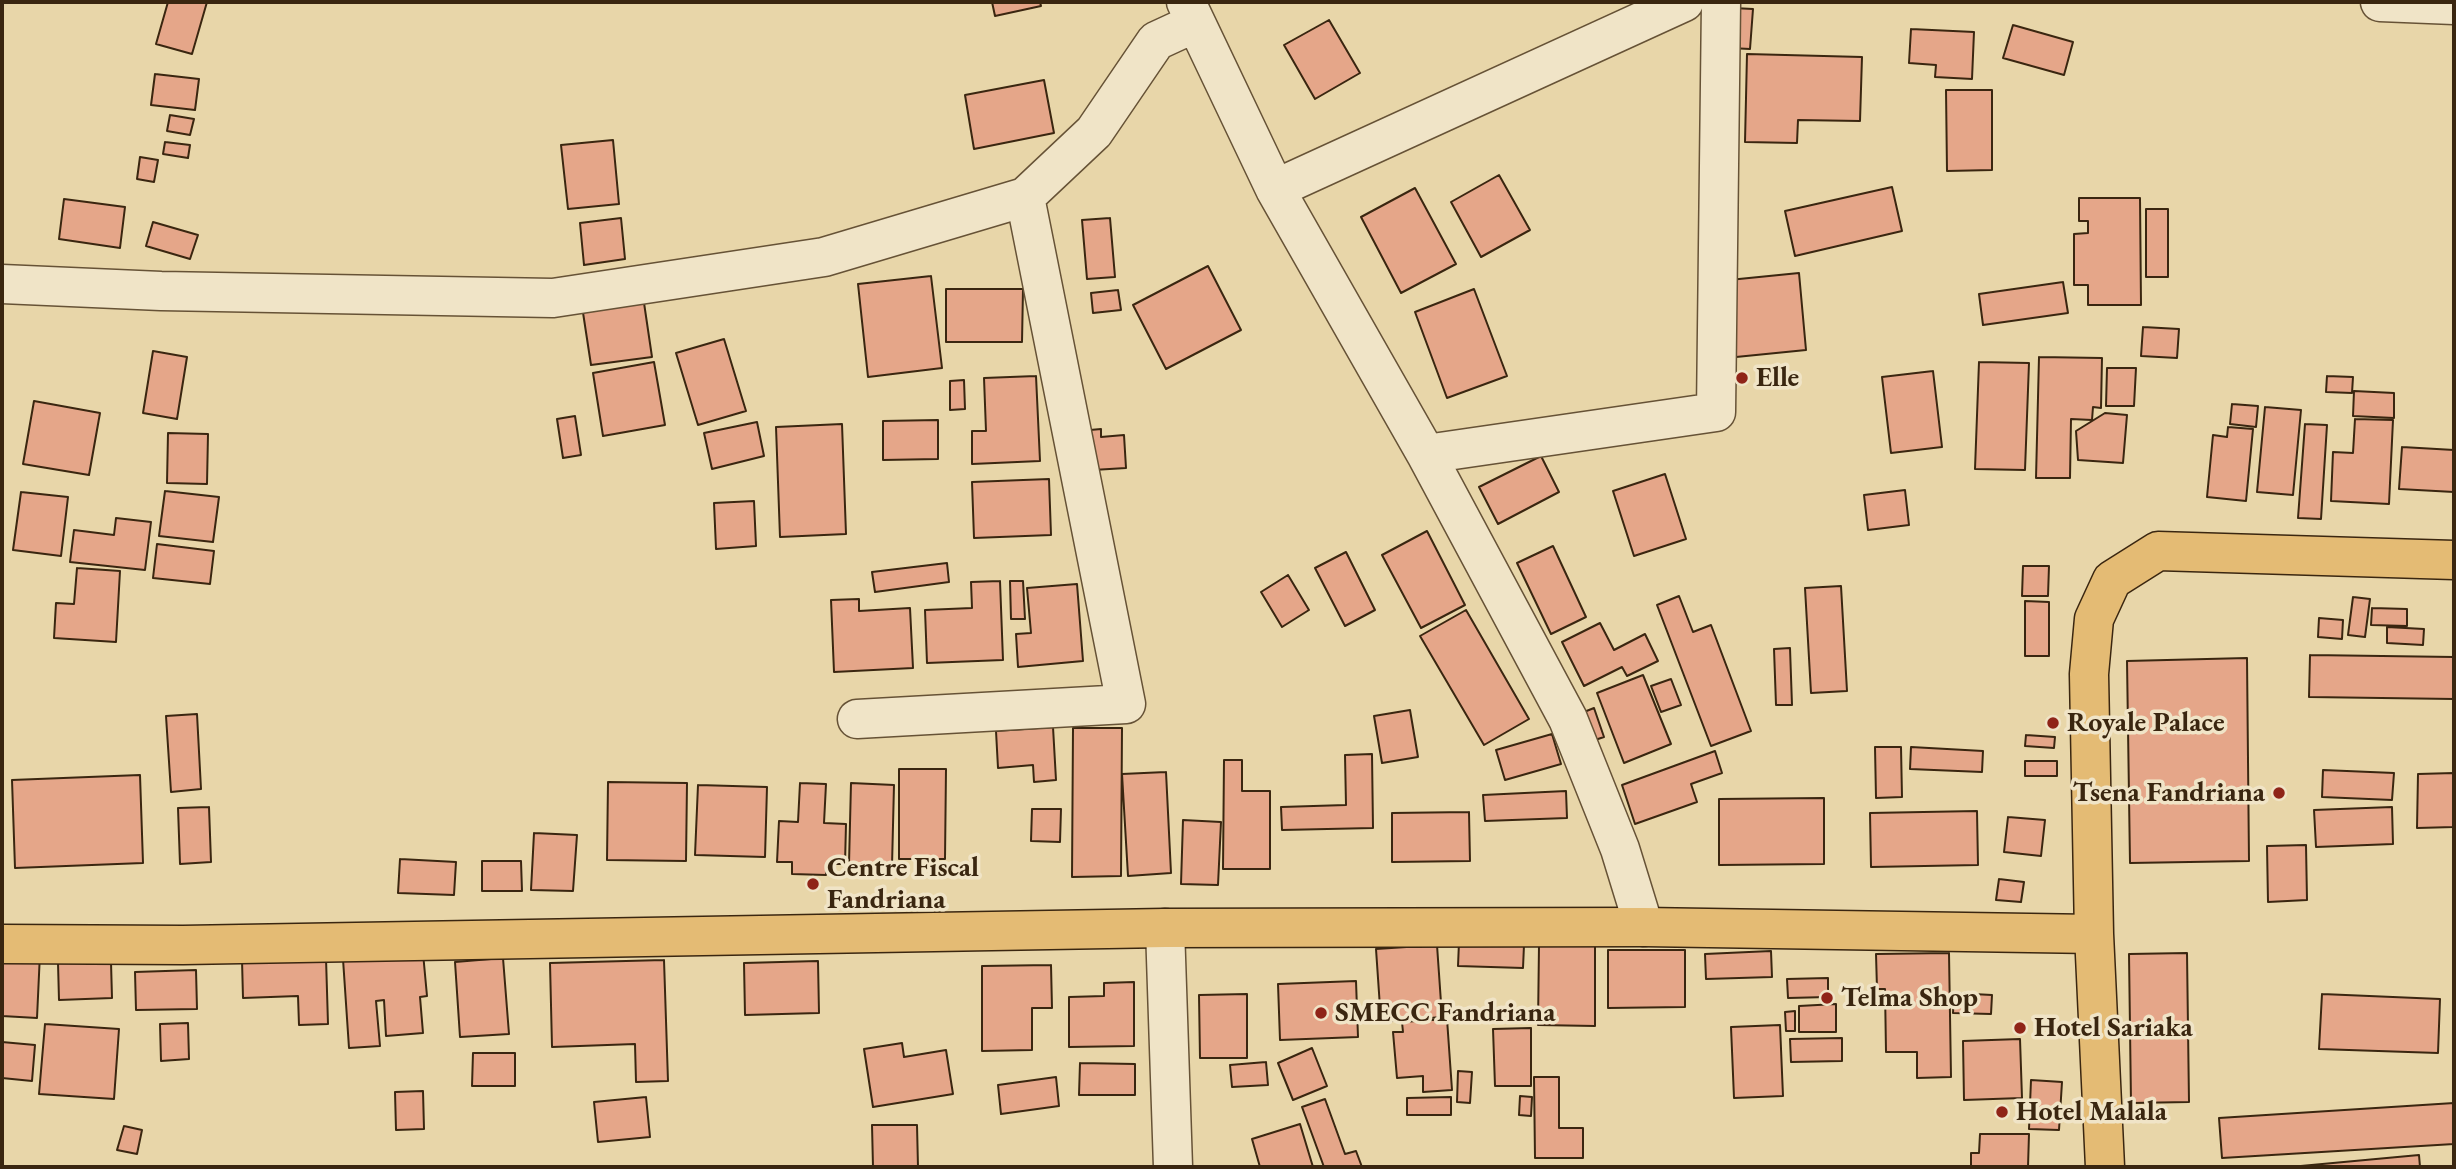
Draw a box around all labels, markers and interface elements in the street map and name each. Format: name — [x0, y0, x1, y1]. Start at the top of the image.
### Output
place label: Elle — [1756, 361, 1799, 395]
marker: Elle — [1734, 370, 1750, 386]
place label: Royale Palace — [2067, 706, 2225, 740]
marker: Royale Palace — [2045, 715, 2061, 731]
place label: Tsena Fandriana — [2073, 776, 2265, 810]
marker: Tsena Fandriana — [2271, 785, 2287, 801]
place label: Centre Fiscal Fandriana — [827, 851, 979, 917]
marker: Centre Fiscal Fandriana — [805, 876, 821, 892]
place label: Telma Shop — [1841, 981, 1978, 1015]
marker: Telma Shop — [1819, 990, 1835, 1006]
place label: SMECC Fandriana — [1335, 996, 1555, 1030]
marker: SMECC Fandriana — [1313, 1005, 1329, 1021]
place label: Hotel Sariaka — [2034, 1011, 2193, 1045]
marker: Hotel Sariaka — [2012, 1020, 2028, 1036]
place label: Hotel Malala — [2016, 1095, 2167, 1129]
marker: Hotel Malala — [1994, 1104, 2010, 1120]

